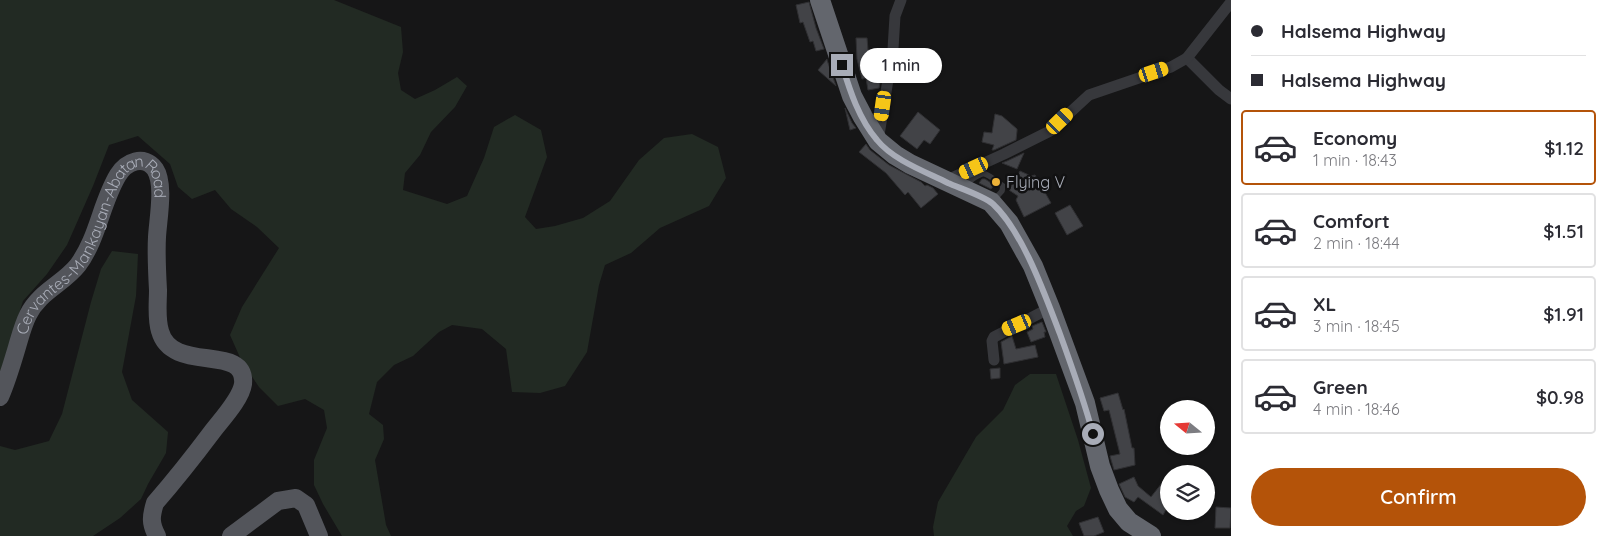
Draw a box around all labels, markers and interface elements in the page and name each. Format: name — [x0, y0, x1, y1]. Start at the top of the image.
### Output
text: Halsema Highway — [1281, 19, 1446, 43]
callout: 1 min — [860, 48, 942, 82]
route end — [831, 54, 853, 76]
text: 1 min — [882, 55, 920, 75]
car — [1137, 60, 1170, 84]
text: Halsema Highway — [1281, 68, 1446, 92]
car — [873, 90, 892, 122]
car — [1044, 105, 1076, 137]
icon: car — [1253, 125, 1298, 170]
text: Economy — [1313, 126, 1397, 150]
text: $1.12 — [1544, 136, 1584, 160]
text: 1 min · 18:43 — [1313, 150, 1397, 170]
street label: Cervantes-Mankayan-Abatan Road — [11, 151, 170, 337]
car — [957, 155, 990, 181]
place label: Flying V — [1006, 172, 1066, 192]
marker: Flying V — [990, 176, 1002, 188]
icon: car — [1253, 208, 1298, 253]
text: Comfort — [1313, 209, 1390, 233]
text: $1.51 — [1543, 219, 1584, 243]
text: 2 min · 18:44 — [1313, 233, 1400, 253]
icon: car — [1253, 291, 1298, 336]
text: XL — [1313, 292, 1336, 316]
text: $1.91 — [1543, 302, 1584, 326]
car — [1000, 312, 1033, 338]
text: 3 min · 18:45 — [1313, 316, 1400, 336]
icon: car — [1253, 374, 1298, 419]
text: Green — [1313, 375, 1368, 399]
text: $0.98 — [1536, 385, 1584, 409]
text: 4 min · 18:46 — [1313, 399, 1400, 419]
north arrow — [1160, 400, 1215, 455]
map controls — [1160, 400, 1215, 520]
route start — [1082, 423, 1104, 445]
button: layers — [1160, 465, 1215, 520]
button: Confirm — [1251, 468, 1586, 526]

